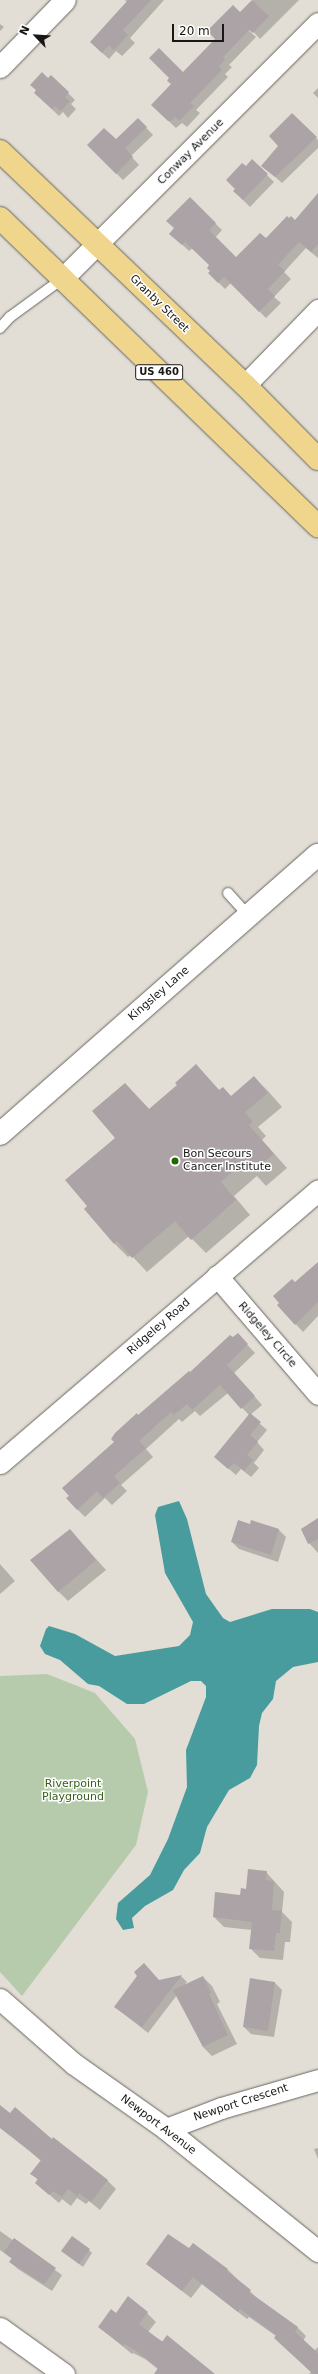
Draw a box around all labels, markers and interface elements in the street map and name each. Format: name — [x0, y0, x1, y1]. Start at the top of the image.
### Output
north arrow — [16, 16, 56, 56]
scale bar — [174, 16, 226, 42]
text: N — [17, 24, 33, 38]
text: 20 m — [179, 24, 210, 38]
street label: Conway Avenue — [155, 116, 227, 188]
street label: Granby Street — [127, 272, 191, 336]
road number: US 460 — [135, 364, 183, 380]
street label: Kingsley Lane — [126, 964, 192, 1024]
place label: Bon Secours Cancer Institute — [183, 1148, 271, 1174]
marker: Bon Secours Cancer Institute — [170, 1156, 180, 1166]
street label: Ridgeley Road — [125, 1296, 193, 1358]
street label: Ridgeley Circle — [235, 1300, 299, 1370]
park label: Riverpoint Playground — [42, 1778, 104, 1804]
street label: Newport Crescent — [192, 2081, 290, 2125]
street label: Newport Avenue — [118, 2092, 198, 2158]

